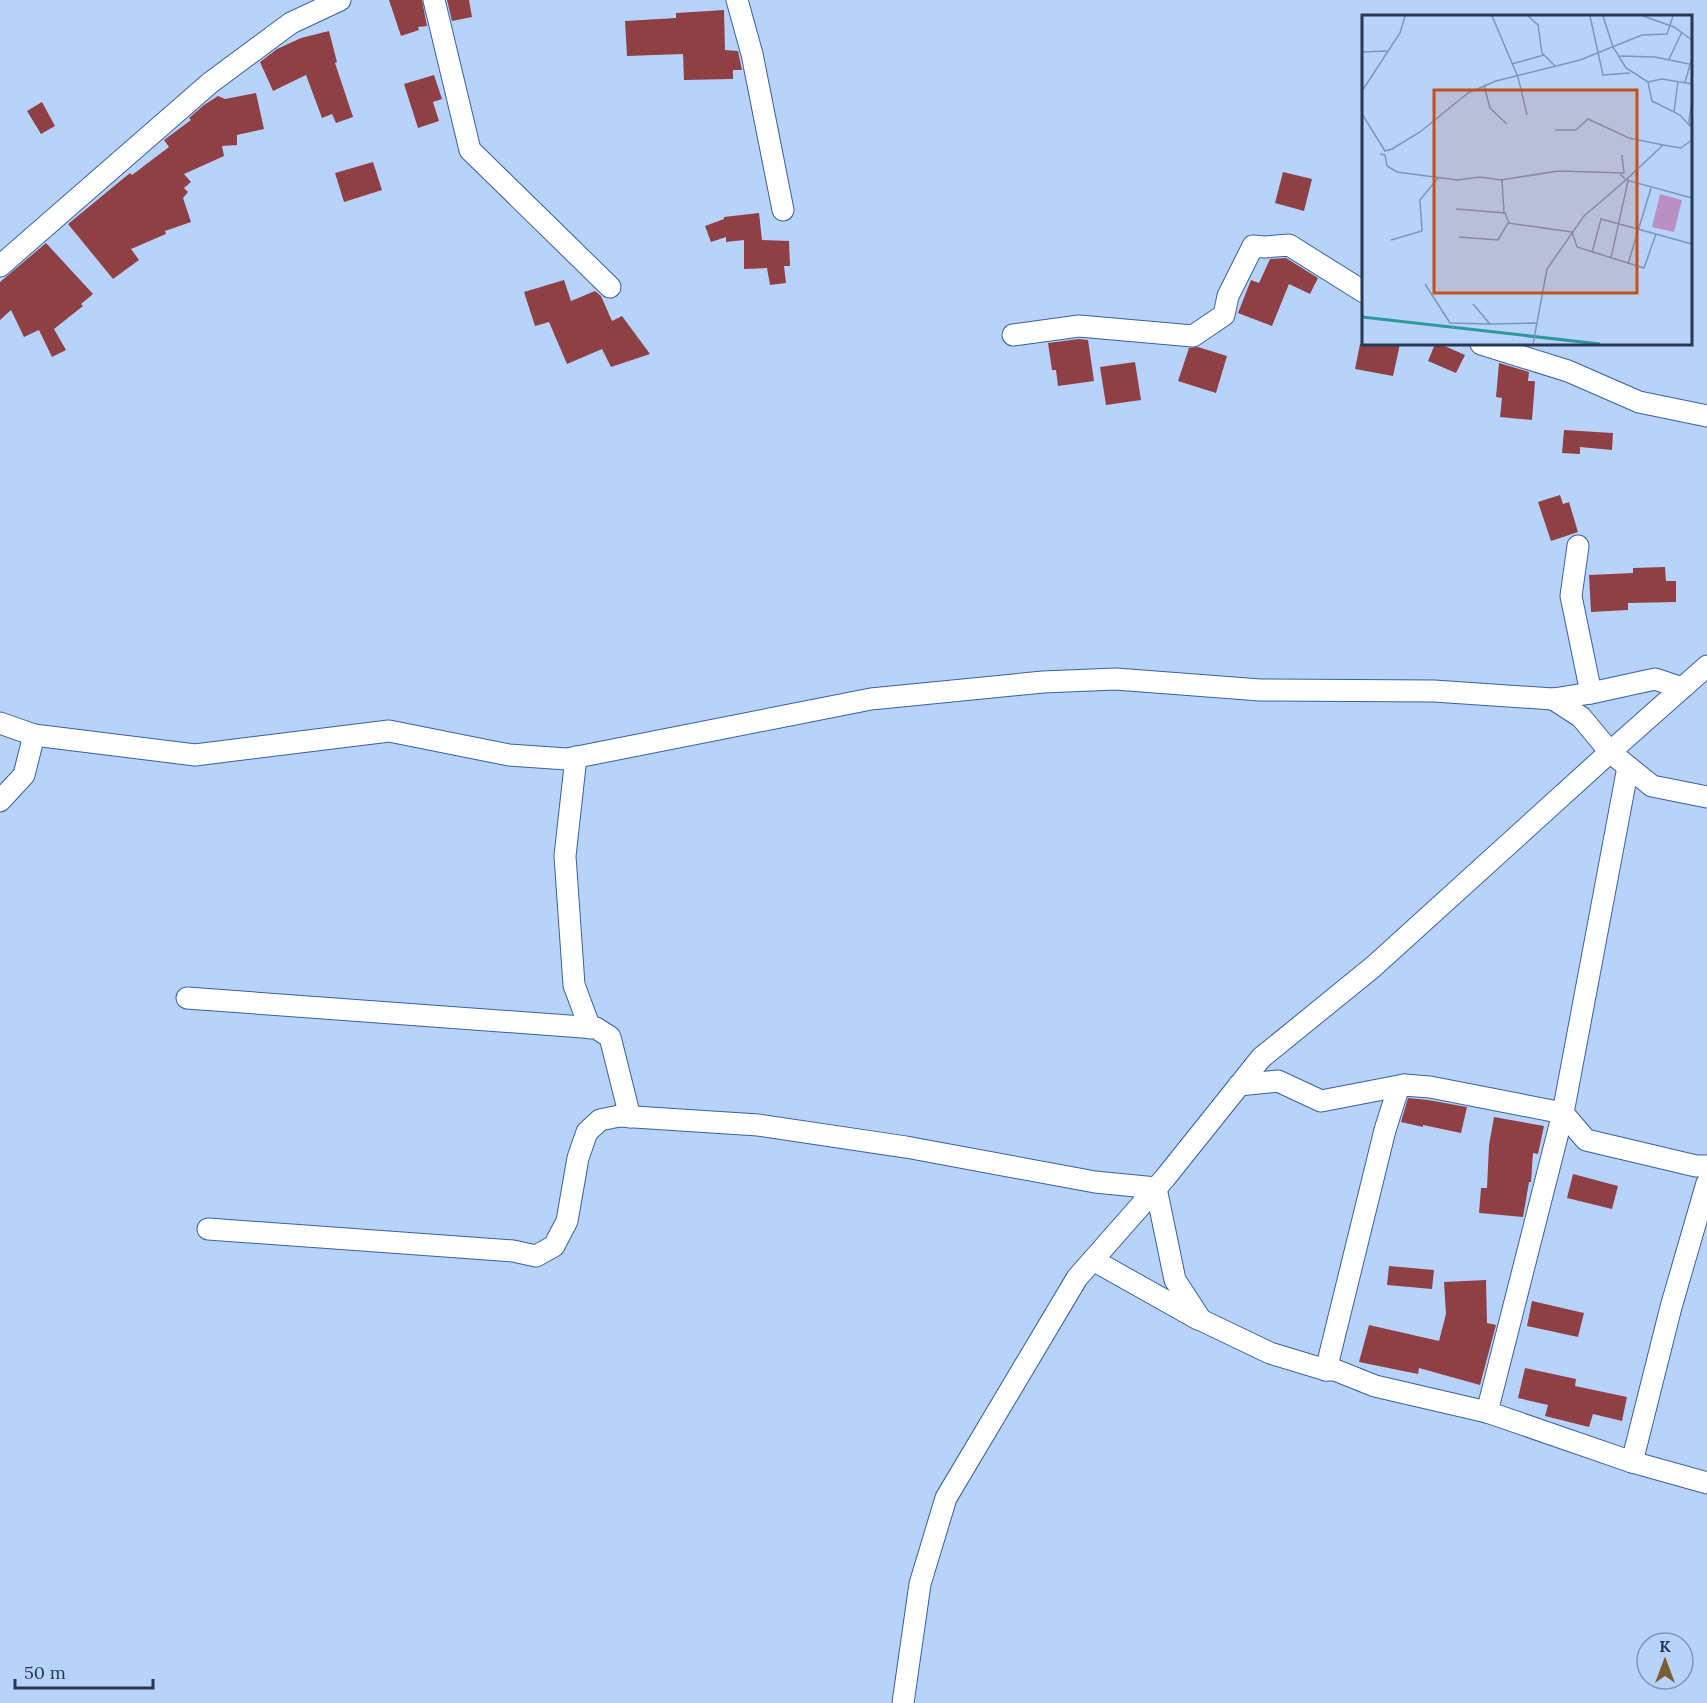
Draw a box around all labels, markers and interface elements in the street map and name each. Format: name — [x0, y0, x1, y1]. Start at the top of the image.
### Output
inset map — [1362, 15, 1692, 345]
north arrow — [1635, 1631, 1695, 1691]
text: K — [1659, 1636, 1671, 1656]
scale bar — [15, 1652, 153, 1690]
text: 50 m — [24, 1661, 66, 1684]

